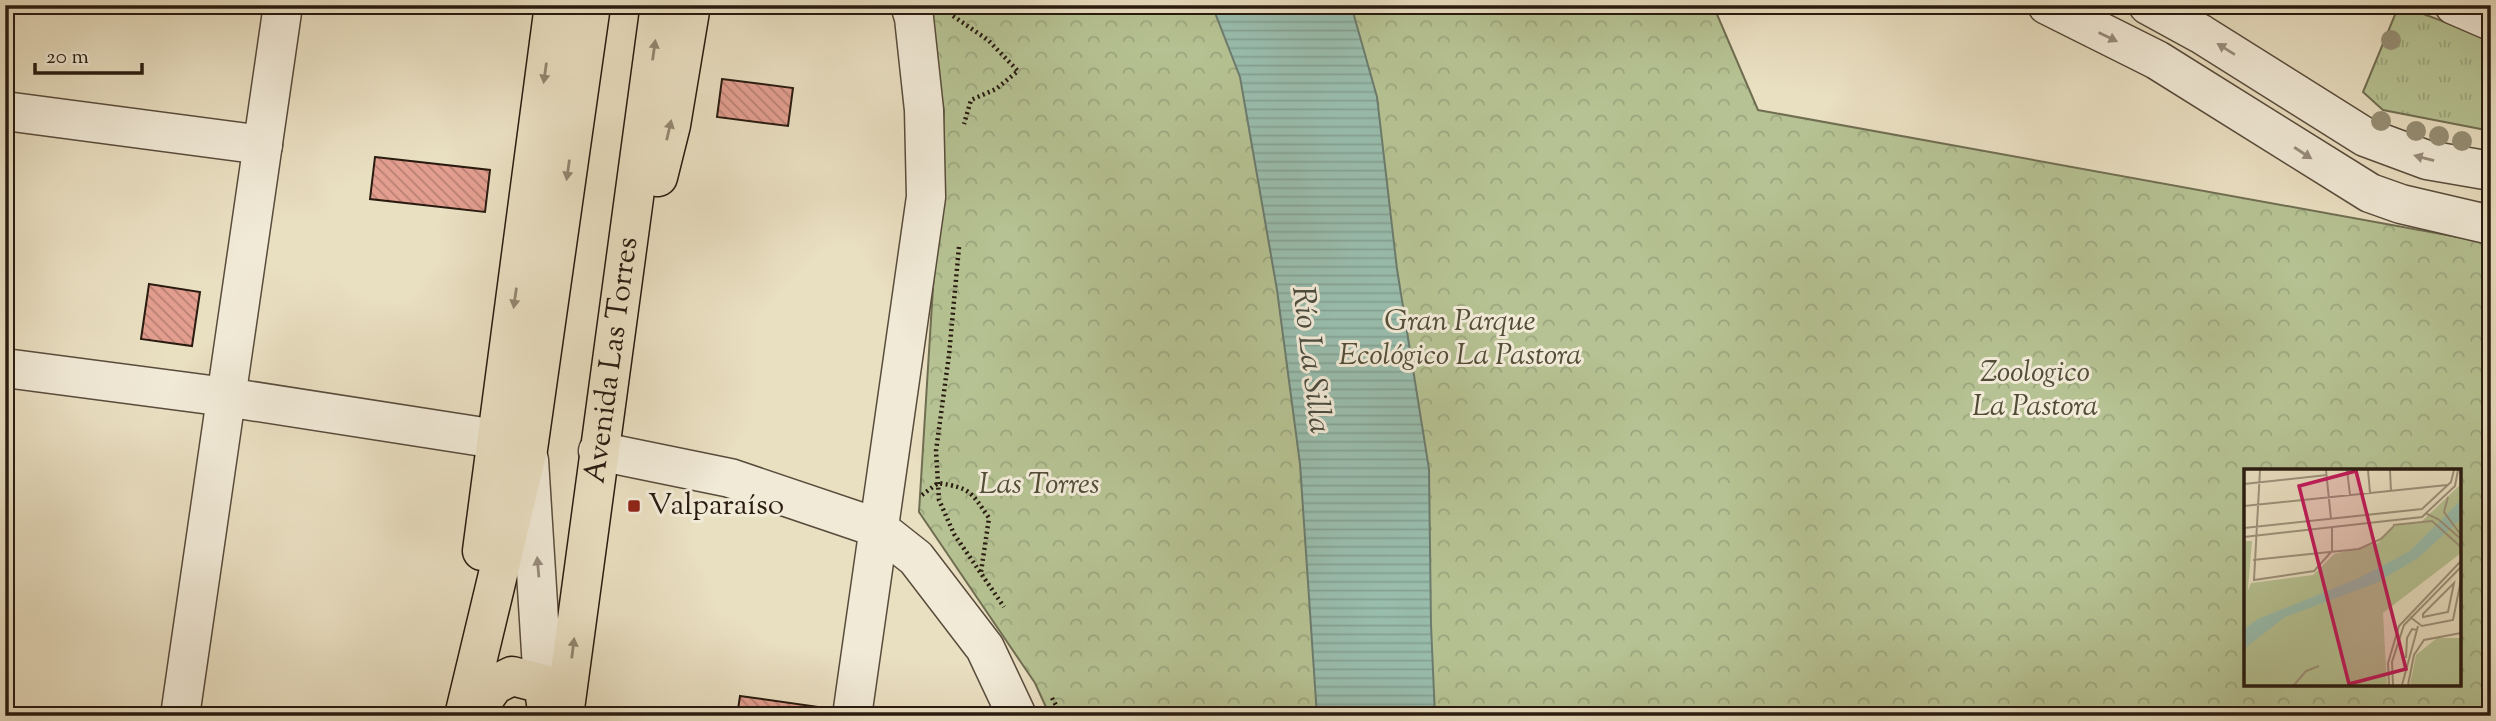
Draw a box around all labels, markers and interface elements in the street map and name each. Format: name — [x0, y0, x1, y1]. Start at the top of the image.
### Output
one-way arrow — [2098, 31, 2118, 42]
scale bar — [35, 32, 142, 76]
one-way arrow — [648, 39, 659, 61]
text: 20 m — [46, 43, 89, 73]
one-way arrow — [2216, 43, 2235, 56]
one-way arrow — [539, 62, 550, 84]
one-way arrow — [664, 119, 675, 141]
one-way arrow — [2293, 147, 2312, 160]
one-way arrow — [2413, 152, 2435, 163]
one-way arrow — [562, 159, 573, 181]
street label: Avenida Las Torres — [574, 234, 650, 486]
water label: Río La Silla — [1278, 284, 1342, 436]
one-way arrow — [509, 288, 520, 310]
park label: Gran Parque Ecológico La Pastora — [1338, 301, 1582, 378]
park label: Zoologico La Pastora — [1972, 352, 2098, 429]
park label: Las Torres — [979, 464, 1100, 507]
inset map — [2244, 469, 2461, 686]
place label: Valparaíso — [648, 485, 784, 528]
marker: Valparaíso — [626, 498, 642, 514]
one-way arrow — [532, 556, 543, 578]
one-way arrow — [567, 637, 578, 659]

